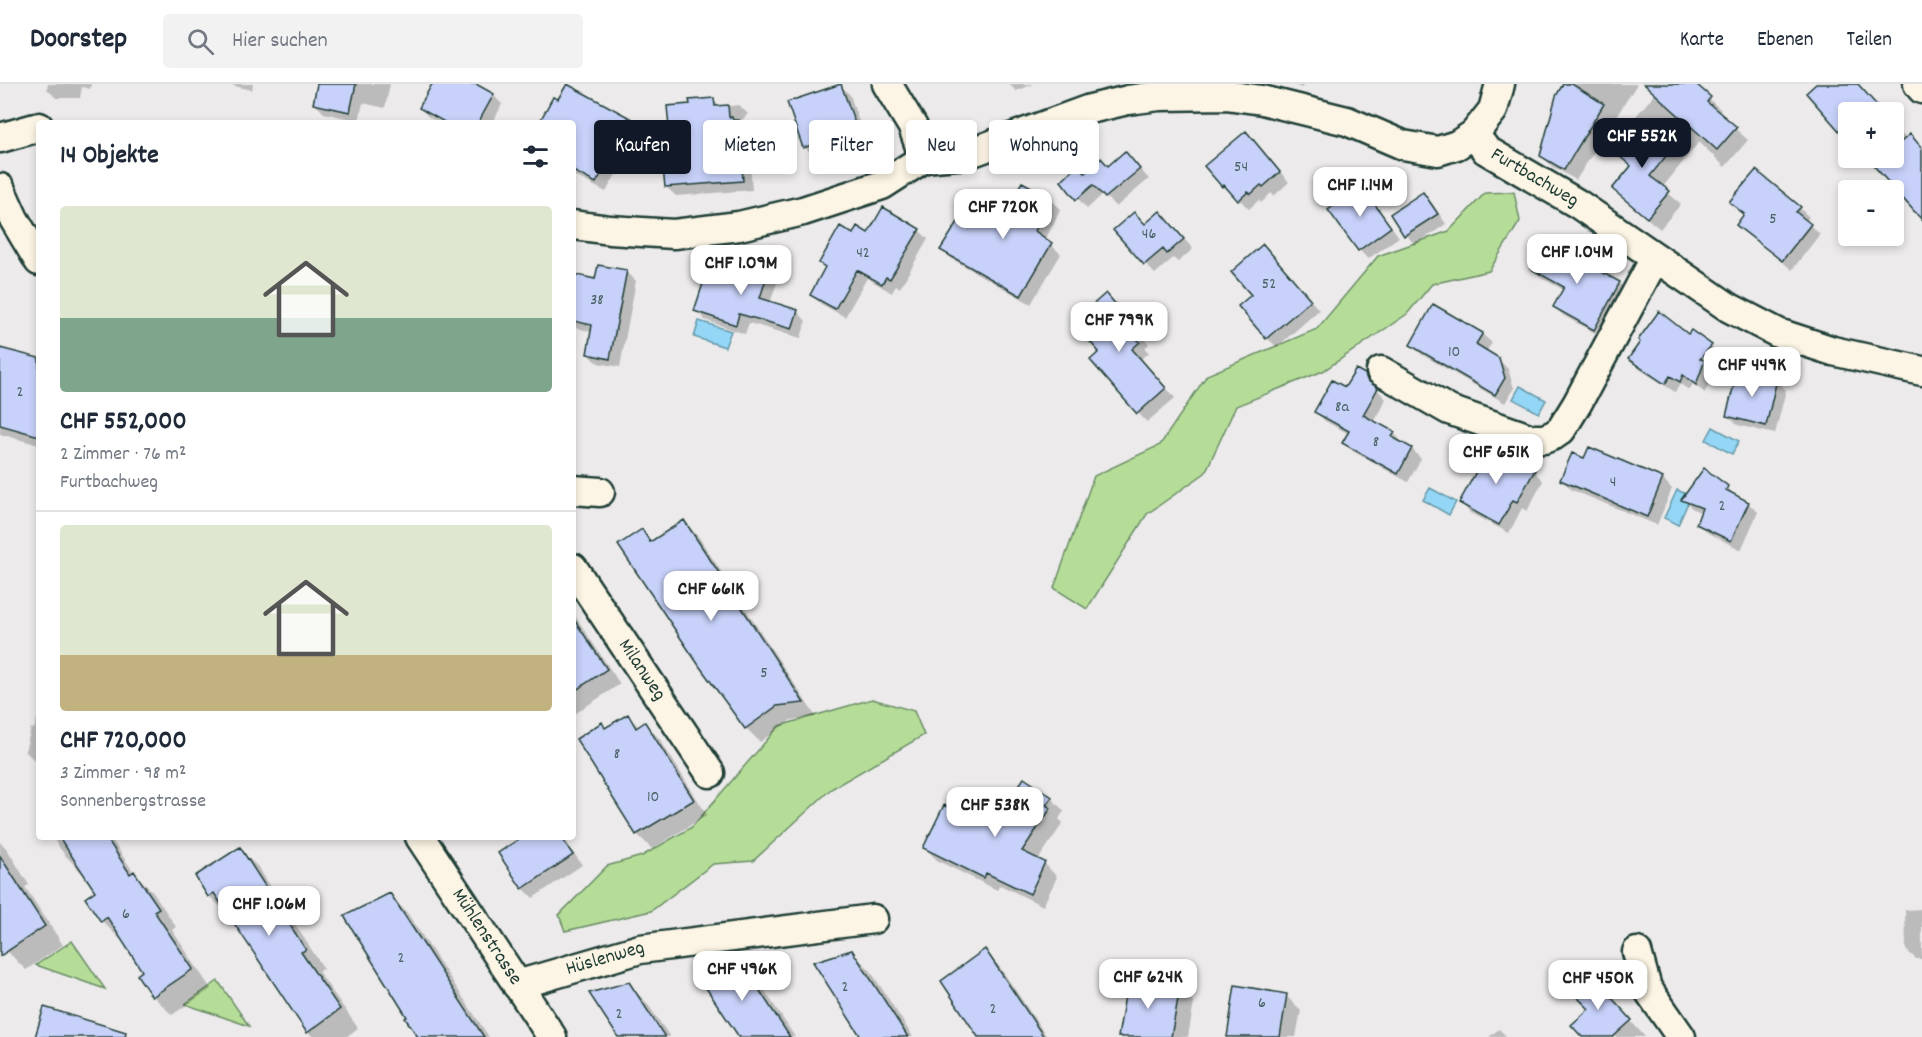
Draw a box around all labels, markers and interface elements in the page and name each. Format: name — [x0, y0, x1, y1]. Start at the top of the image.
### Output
search box — [163, 14, 583, 68]
text: Doorstep — [30, 21, 127, 61]
icon: search — [184, 25, 217, 58]
text: Hier suchen — [232, 26, 328, 57]
text: Karte — [1680, 26, 1724, 56]
text: Ebenen — [1757, 26, 1814, 56]
text: Teilen — [1847, 26, 1892, 56]
map controls — [1838, 102, 1904, 246]
button: + — [1838, 102, 1904, 168]
pin: CHF 552K — [1580, 118, 1704, 169]
chip: Kaufen — [594, 120, 691, 174]
chip: Mieten — [703, 120, 797, 174]
chip: Filter — [809, 120, 894, 174]
chip: Neu — [906, 120, 977, 174]
chip: Wohnung — [989, 120, 1099, 174]
text: CHF 552K — [1607, 123, 1677, 151]
text: 14 Objekte — [60, 138, 159, 175]
icon: filters — [519, 140, 552, 173]
street label: Furtbachweg — [1485, 141, 1584, 215]
house number: 54 — [1234, 156, 1248, 179]
pin: CHF 1.14M — [1291, 167, 1429, 218]
text: CHF 1.14M — [1327, 172, 1393, 200]
button: − — [1838, 180, 1904, 246]
pin: CHF 720K — [941, 189, 1065, 240]
text: CHF 720K — [968, 194, 1038, 222]
house number: 5 — [1769, 208, 1777, 231]
house number: 46 — [1142, 223, 1156, 246]
pin: CHF 1.04M — [1508, 234, 1646, 285]
text: CHF 1.04M — [1541, 239, 1613, 267]
house number: 42 — [856, 242, 870, 265]
icon: home — [252, 245, 360, 353]
pin: CHF 1.09M — [672, 245, 810, 296]
text: CHF 1.09M — [704, 250, 778, 278]
house number: 52 — [1262, 273, 1276, 296]
house number: 38 — [590, 289, 604, 312]
pin: CHF 799K — [1057, 302, 1181, 353]
text: CHF 799K — [1085, 307, 1153, 335]
house number: 10 — [1448, 341, 1460, 364]
pin: CHF 449K — [1690, 347, 1814, 398]
text: CHF 449K — [1718, 352, 1786, 380]
house number: 2 — [17, 381, 24, 404]
house number: 8a — [1335, 396, 1349, 419]
text: CHF 552,000 — [60, 404, 187, 441]
house number: 8 — [1373, 431, 1379, 454]
pin: CHF 651K — [1434, 434, 1558, 485]
text: CHF 651K — [1463, 439, 1529, 467]
text: 2 Zimmer · 76 m² — [60, 441, 186, 469]
text: Furtbachweg — [60, 469, 158, 497]
house number: 4 — [1610, 471, 1616, 494]
house number: 2 — [1719, 495, 1726, 518]
icon: home — [252, 564, 360, 672]
pin: CHF 661K — [649, 571, 773, 622]
text: CHF 661K — [678, 576, 744, 604]
street label: Milanweg — [610, 634, 672, 707]
house number: 5 — [760, 662, 768, 685]
text: CHF 720,000 — [60, 723, 187, 760]
house number: 8 — [614, 743, 620, 766]
text: 3 Zimmer · 98 m² — [60, 760, 186, 788]
house number: 10 — [647, 786, 659, 809]
pin: CHF 538K — [933, 787, 1057, 838]
text: Sonnenbergstrasse — [60, 788, 206, 816]
text: CHF 538K — [960, 792, 1030, 820]
street label: Mühlenstrasse — [444, 883, 528, 991]
pin: CHF 1.06M — [200, 886, 338, 937]
text: CHF 1.06M — [232, 891, 306, 919]
house number: 6 — [122, 903, 130, 926]
street label: Hüslenweg — [563, 934, 648, 984]
house number: 2 — [398, 947, 405, 970]
pin: CHF 496K — [680, 951, 804, 1002]
text: CHF 496K — [707, 956, 777, 984]
pin: CHF 624K — [1086, 959, 1210, 1010]
pin: CHF 450K — [1536, 960, 1660, 1011]
text: CHF 624K — [1113, 964, 1183, 992]
text: CHF 450K — [1562, 965, 1634, 993]
house number: 2 — [842, 976, 849, 999]
house number: 6 — [1258, 992, 1266, 1015]
house number: 2 — [990, 998, 997, 1021]
house number: 2 — [616, 1003, 623, 1026]

